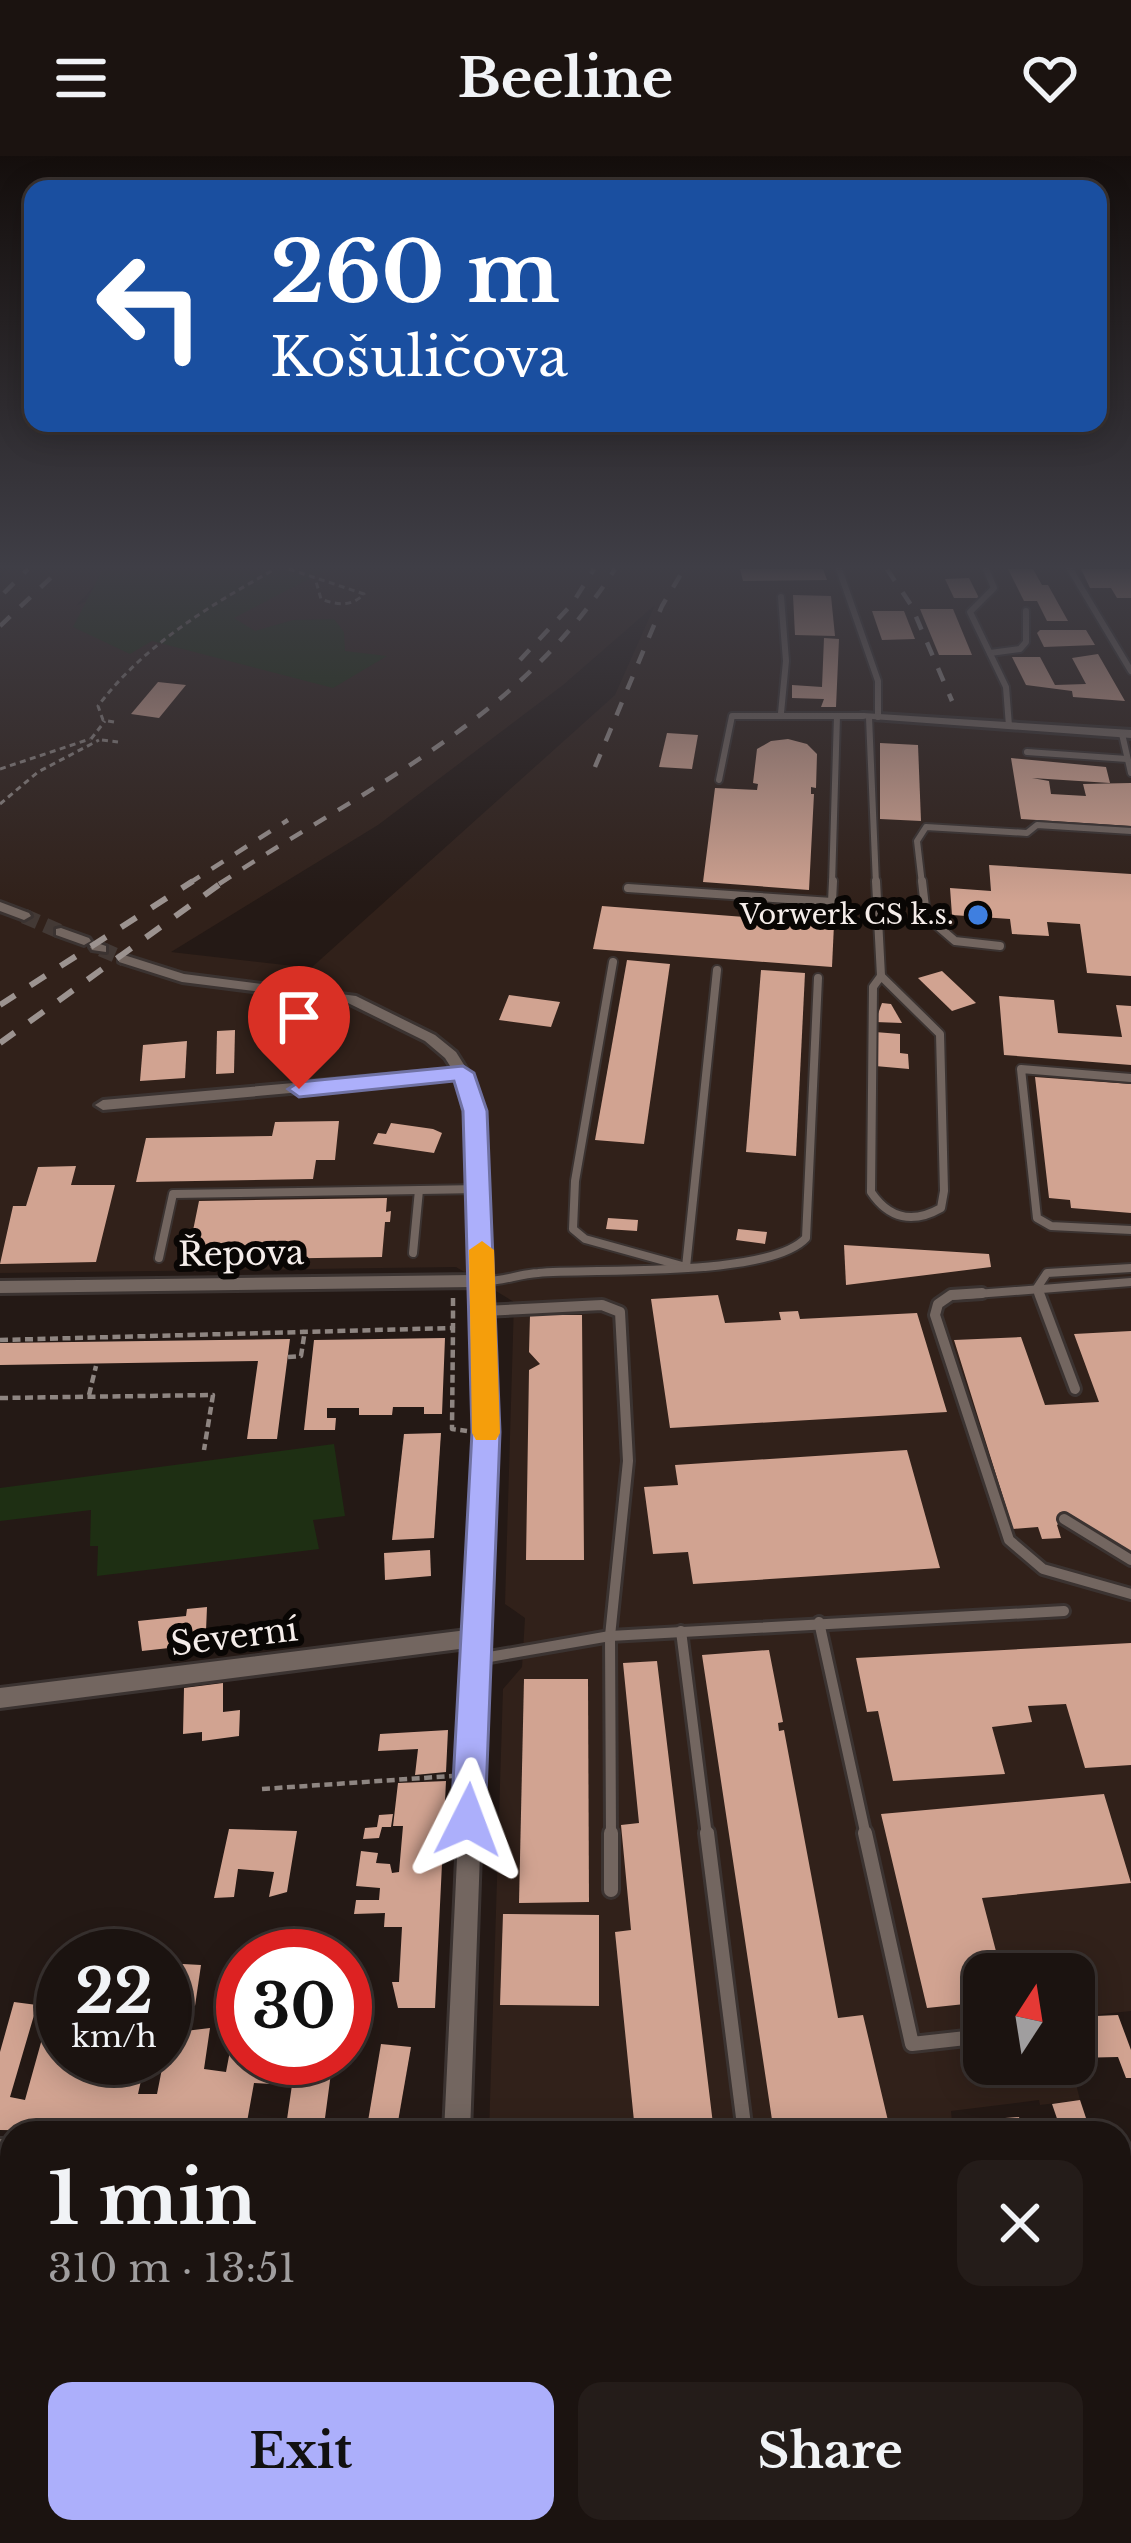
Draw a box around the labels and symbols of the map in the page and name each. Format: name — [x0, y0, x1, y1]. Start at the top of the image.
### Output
place label: Vorwerk CS k.s. — [739, 898, 954, 931]
marker: Vorwerk CS k.s. — [965, 902, 991, 928]
pin — [248, 966, 350, 1089]
street label: Řepova — [178, 1232, 305, 1275]
street label: Severní — [168, 1608, 301, 1665]
position arrow — [405, 1757, 531, 1883]
speed limit sign: 30 — [216, 1929, 372, 2085]
north arrow — [963, 1953, 1095, 2085]

